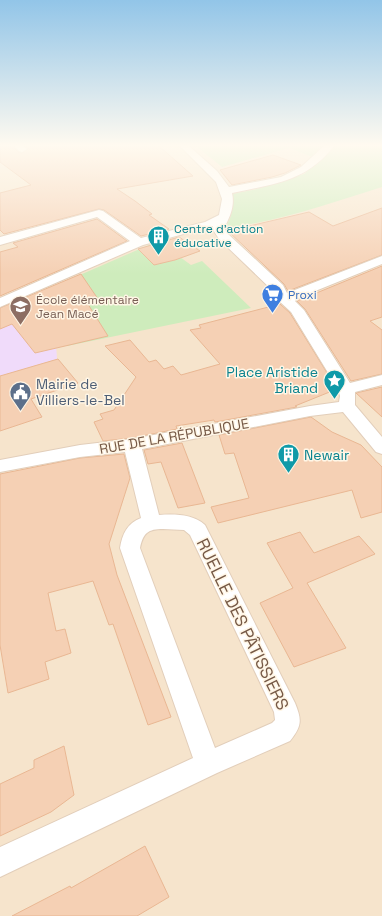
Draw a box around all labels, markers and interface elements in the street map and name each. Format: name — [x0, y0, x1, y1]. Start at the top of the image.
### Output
place label: Centre d'action éducative — [174, 221, 263, 251]
building icon: Centre d'action éducative — [146, 223, 172, 256]
supermarket icon: Proxi — [260, 282, 286, 315]
place label: Proxi — [288, 287, 317, 303]
place label: École élémentaire Jean Macé — [36, 292, 139, 322]
school or university icon: École élémentaire Jean Macé — [8, 294, 34, 327]
place label: Place Aristide Briand — [226, 363, 318, 397]
place icon: Place Aristide Briand — [321, 367, 347, 400]
place label: Mairie de Villiers-le-Bel — [36, 375, 125, 409]
public building icon: Mairie de Villiers-le-Bel — [7, 379, 33, 412]
street label: RUE DE LA RÉPUBLIQUE — [98, 414, 250, 458]
building icon: Newair — [276, 442, 302, 475]
place label: Newair — [304, 446, 349, 464]
street label: RUELLE DES PÂTISSIERS — [192, 535, 294, 713]

